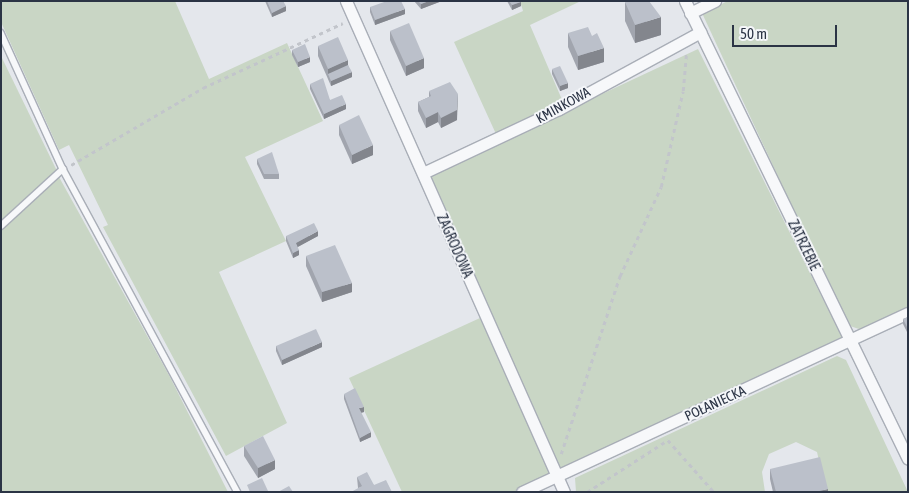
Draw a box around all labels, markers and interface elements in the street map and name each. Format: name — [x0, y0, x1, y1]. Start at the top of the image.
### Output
scale bar — [734, 15, 839, 47]
text: 50 m — [740, 25, 767, 42]
street label: KMINKOWA — [533, 83, 593, 127]
street label: ZAGRODOWA — [433, 211, 477, 281]
street label: ZATRZEBIE — [785, 217, 823, 273]
street label: POŁANIECKA — [682, 382, 748, 424]

